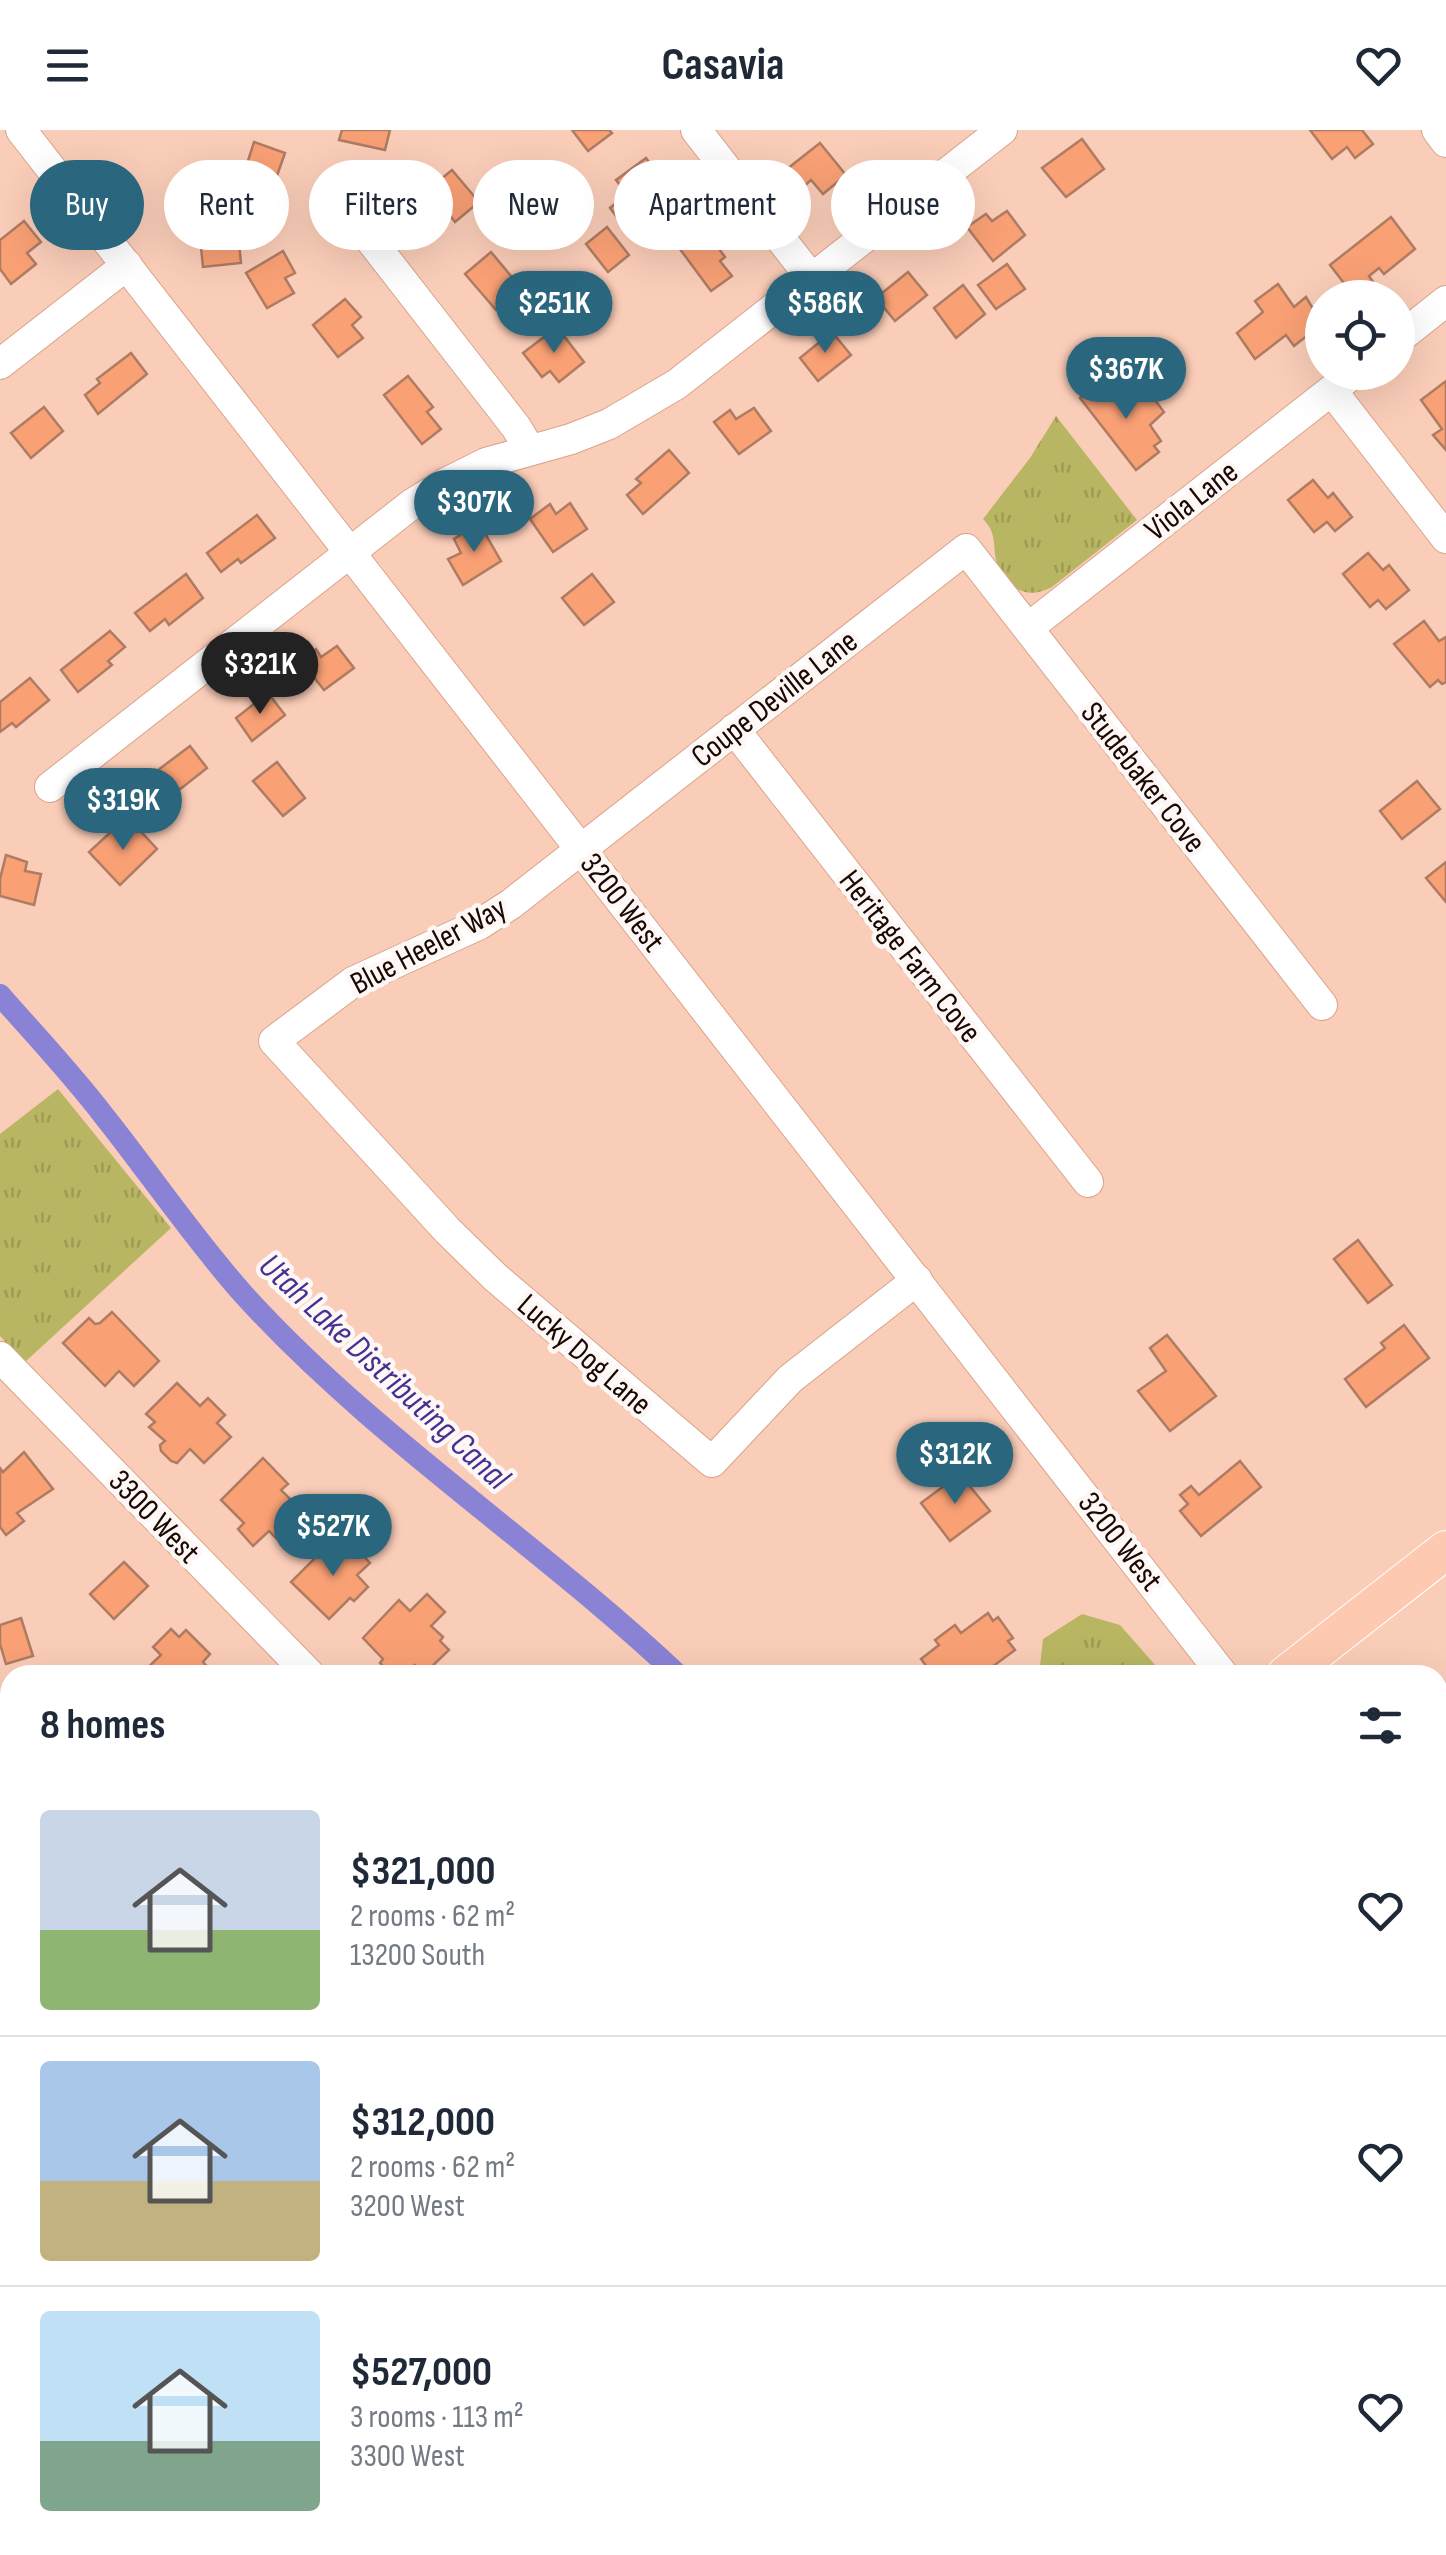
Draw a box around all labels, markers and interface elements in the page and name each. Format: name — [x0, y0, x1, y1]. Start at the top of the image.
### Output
icon: menu — [40, 38, 95, 93]
text: Casavia — [662, 38, 784, 93]
icon: heart — [1351, 38, 1406, 93]
chip: Buy — [30, 160, 144, 250]
chip: Rent — [164, 160, 289, 250]
chip: Filters — [309, 160, 453, 250]
chip: New — [473, 160, 594, 250]
chip: Apartment — [614, 160, 811, 250]
chip: House — [831, 160, 975, 250]
pin: $251K — [484, 271, 624, 356]
pin: $586K — [755, 271, 895, 356]
map controls — [1305, 280, 1415, 390]
button: locate — [1305, 280, 1415, 390]
text: $251K — [517, 284, 591, 323]
text: $586K — [787, 284, 863, 323]
pin: $367K — [1056, 337, 1196, 422]
text: $367K — [1088, 350, 1164, 389]
street label: Viola Lane — [1137, 453, 1246, 550]
pin: $307K — [404, 470, 544, 555]
text: $307K — [436, 483, 512, 522]
street label: Coupe Deville Lane — [684, 622, 866, 776]
pin: $321K — [190, 632, 330, 717]
text: $321K — [223, 645, 297, 684]
street label: Studebaker Cove — [1072, 695, 1214, 861]
pin: $319K — [53, 768, 193, 853]
text: $319K — [86, 781, 160, 820]
street label: 3200 West — [571, 846, 672, 960]
street label: Heritage Farm Cove — [830, 863, 989, 1051]
street label: Blue Heeler Way — [344, 889, 513, 1004]
water label: Utah Lake Distributing Canal — [250, 1245, 520, 1501]
street label: Lucky Dog Lane — [509, 1286, 659, 1424]
pin: $312K — [885, 1422, 1025, 1507]
text: $312K — [918, 1435, 992, 1474]
street label: 3300 West — [100, 1462, 208, 1572]
street label: 3200 West — [1069, 1485, 1170, 1599]
pin: $527K — [263, 1494, 403, 1579]
text: $527K — [296, 1507, 370, 1546]
icon: filters — [1353, 1698, 1408, 1753]
text: 8 homes — [40, 1700, 165, 1751]
text: $321,000 — [350, 1846, 496, 1897]
icon: home — [120, 1850, 240, 1970]
icon: heart — [1353, 1883, 1408, 1938]
text: 2 rooms · 62 m² — [350, 1897, 515, 1936]
text: 13200 South — [350, 1936, 485, 1975]
text: $312,000 — [350, 2097, 495, 2148]
icon: home — [120, 2101, 240, 2221]
icon: heart — [1353, 2134, 1408, 2189]
text: 2 rooms · 62 m² — [350, 2148, 515, 2187]
text: 3200 West — [350, 2187, 465, 2226]
text: $527,000 — [350, 2347, 492, 2398]
icon: home — [120, 2351, 240, 2471]
icon: heart — [1353, 2384, 1408, 2439]
text: 3 rooms · 113 m² — [350, 2398, 524, 2437]
text: 3300 West — [350, 2437, 465, 2476]

